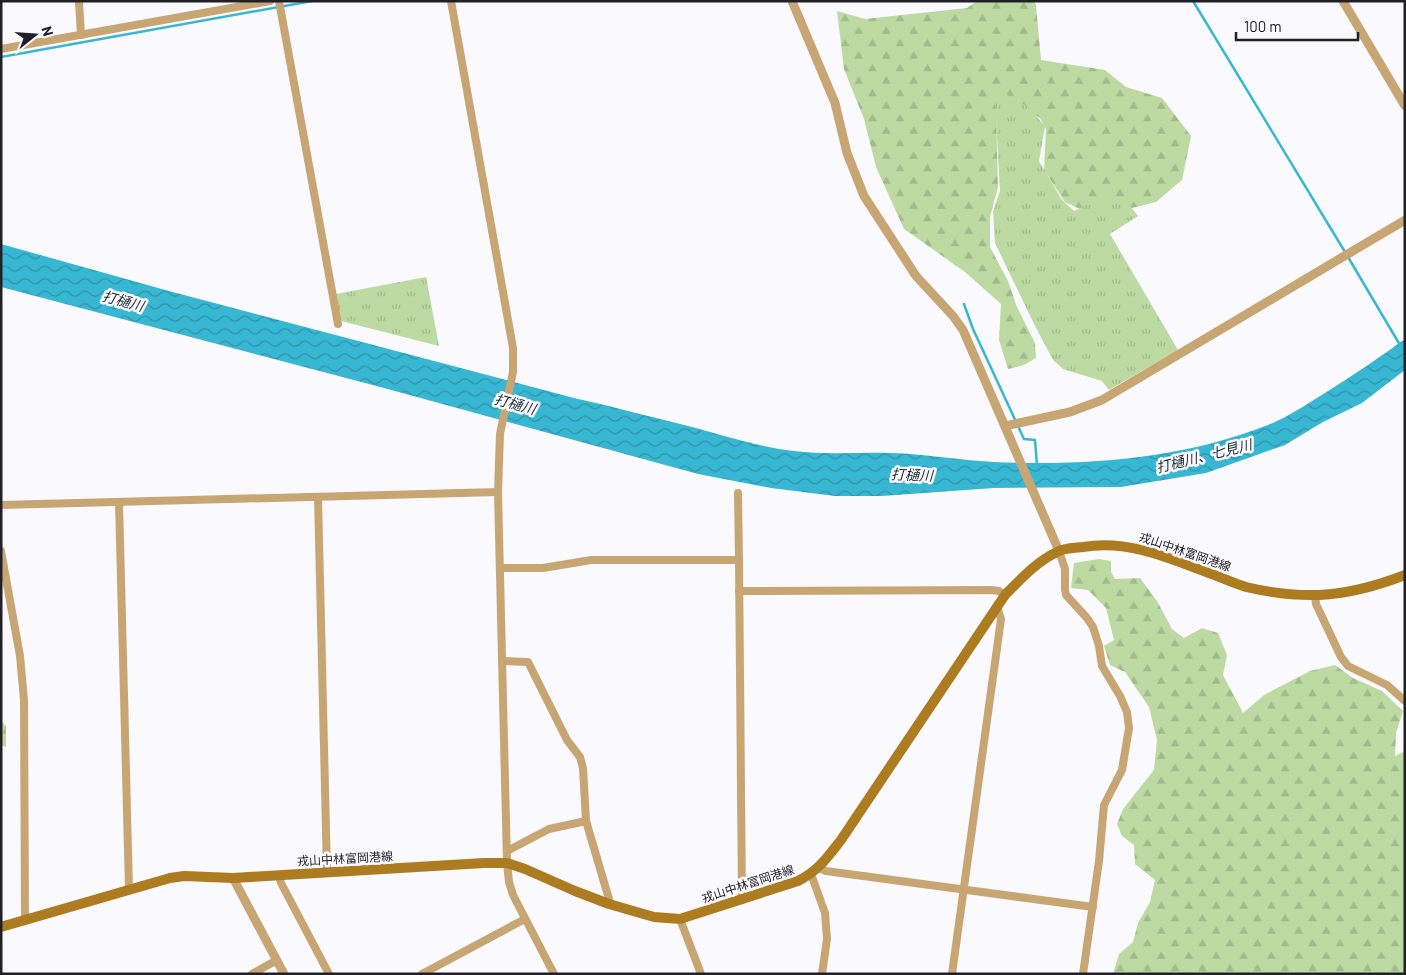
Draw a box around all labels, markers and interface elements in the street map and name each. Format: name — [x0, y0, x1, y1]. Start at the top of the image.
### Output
north arrow — [10, 10, 60, 60]
scale bar — [1236, 10, 1358, 42]
text: 100 m — [1244, 17, 1282, 35]
text: N — [38, 24, 57, 38]
water label: 打樋川 — [101, 287, 148, 315]
water label: 打樋川 — [493, 390, 540, 418]
water label: 打樋川、七見川 — [1154, 435, 1255, 476]
water label: 打樋川 — [891, 465, 935, 484]
street label: 戎山中林富岡港線 — [1138, 529, 1233, 573]
street label: 戎山中林富岡港線 — [297, 848, 393, 868]
street label: 戎山中林富岡港線 — [700, 862, 796, 905]

